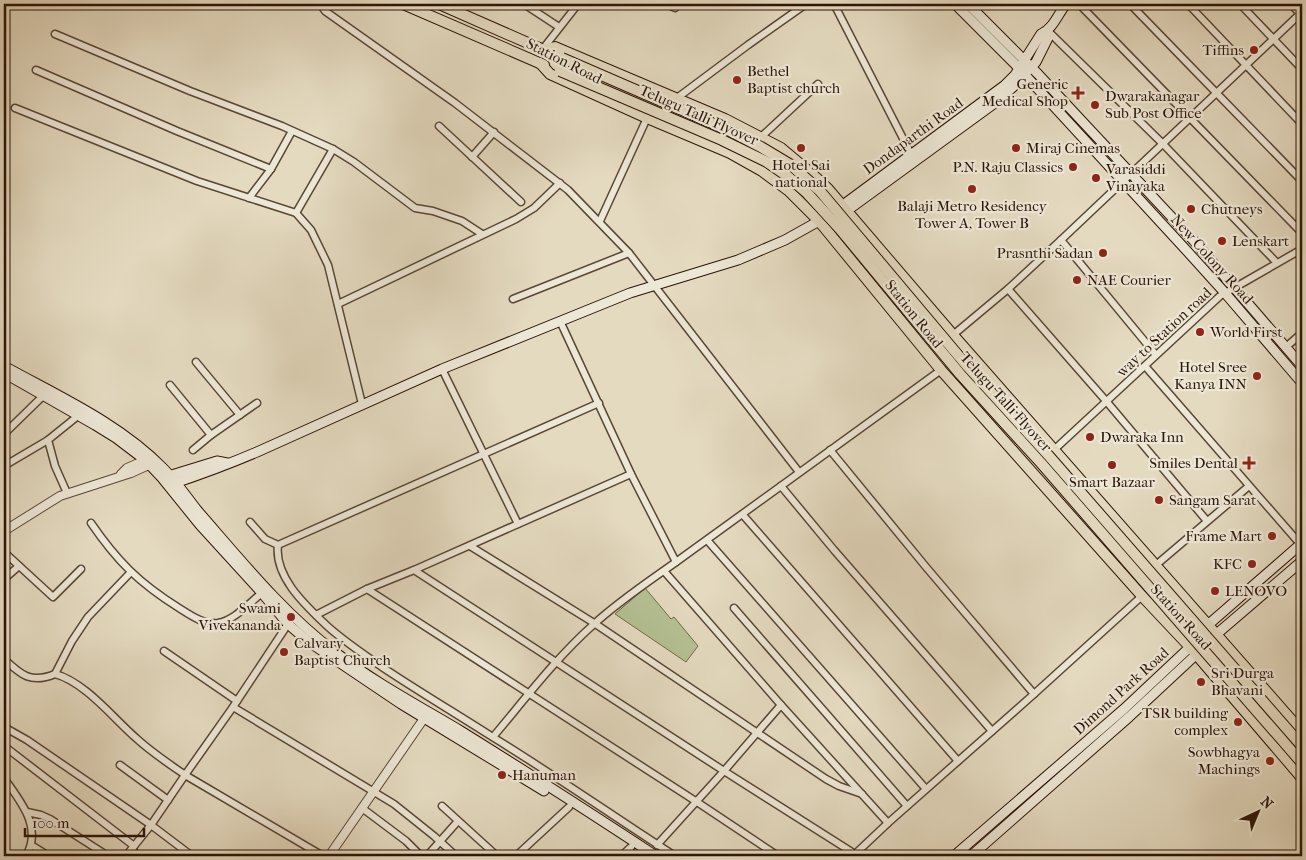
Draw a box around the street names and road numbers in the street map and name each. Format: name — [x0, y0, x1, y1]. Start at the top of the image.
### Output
street label: Station Road — [523, 34, 606, 88]
street label: Telugu Talli Flyover — [637, 81, 762, 150]
street label: Dondaparthi Road — [860, 93, 967, 178]
street label: New Colony Road — [1167, 210, 1258, 308]
street label: Station Road — [881, 276, 947, 352]
street label: way to Station road — [1112, 283, 1216, 381]
street label: Telugu Talli Flyover — [956, 348, 1056, 456]
street label: Station Road — [1147, 580, 1216, 654]
street label: Dimond Park Road — [1070, 643, 1173, 739]

